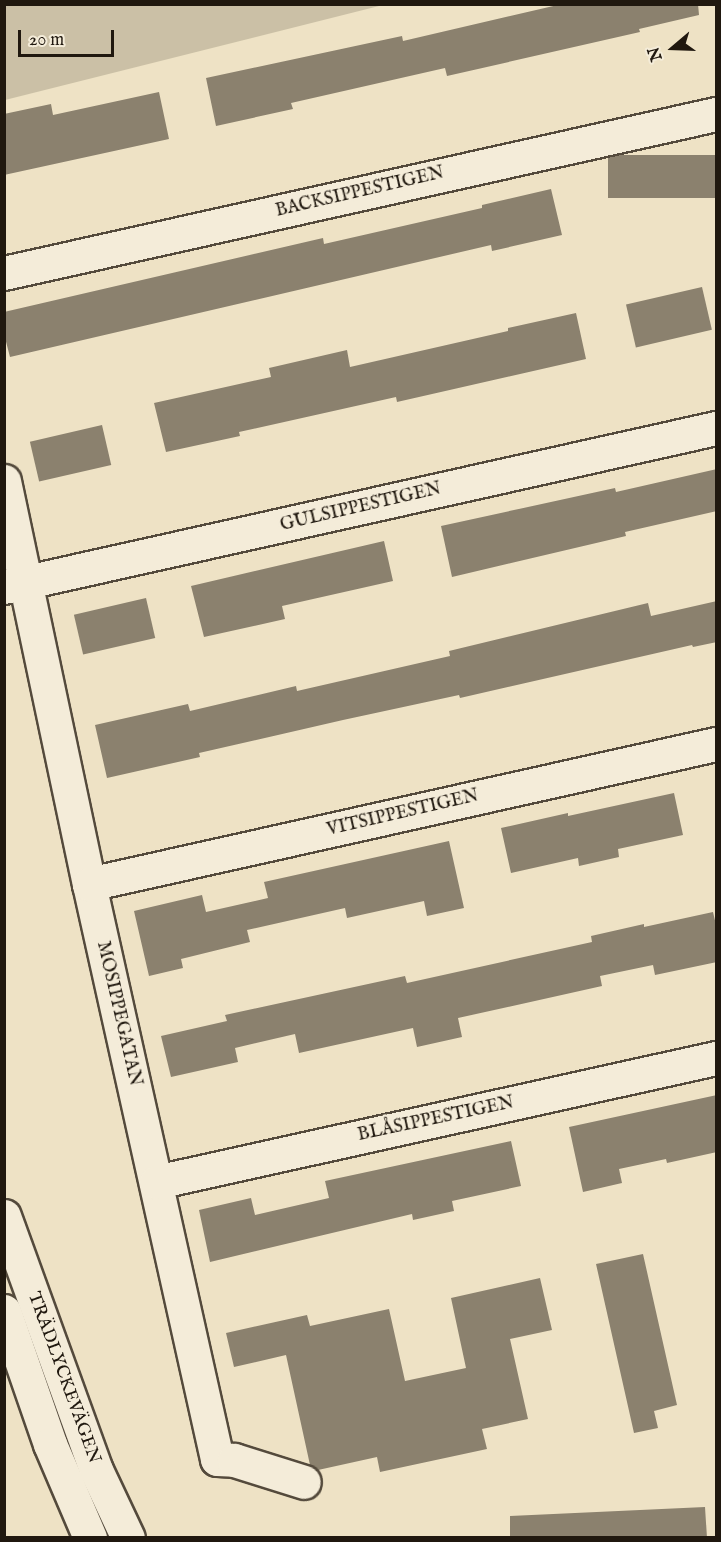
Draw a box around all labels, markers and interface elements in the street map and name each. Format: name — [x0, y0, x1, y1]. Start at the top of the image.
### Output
scale bar — [21, 18, 117, 56]
north arrow — [643, 18, 703, 78]
text: 20 m — [29, 29, 64, 52]
text: N — [644, 44, 668, 64]
street label: BACKSIPPESTIGEN — [274, 163, 446, 223]
street label: GULSIPPESTIGEN — [278, 479, 444, 537]
street label: VITSIPPESTIGEN — [325, 786, 481, 842]
street label: MOSIPPEGATAN — [91, 939, 145, 1089]
street label: BLÅSIPPESTIGEN — [356, 1093, 516, 1147]
street label: TRÄDLYCKEVÄGEN — [22, 1289, 104, 1467]

